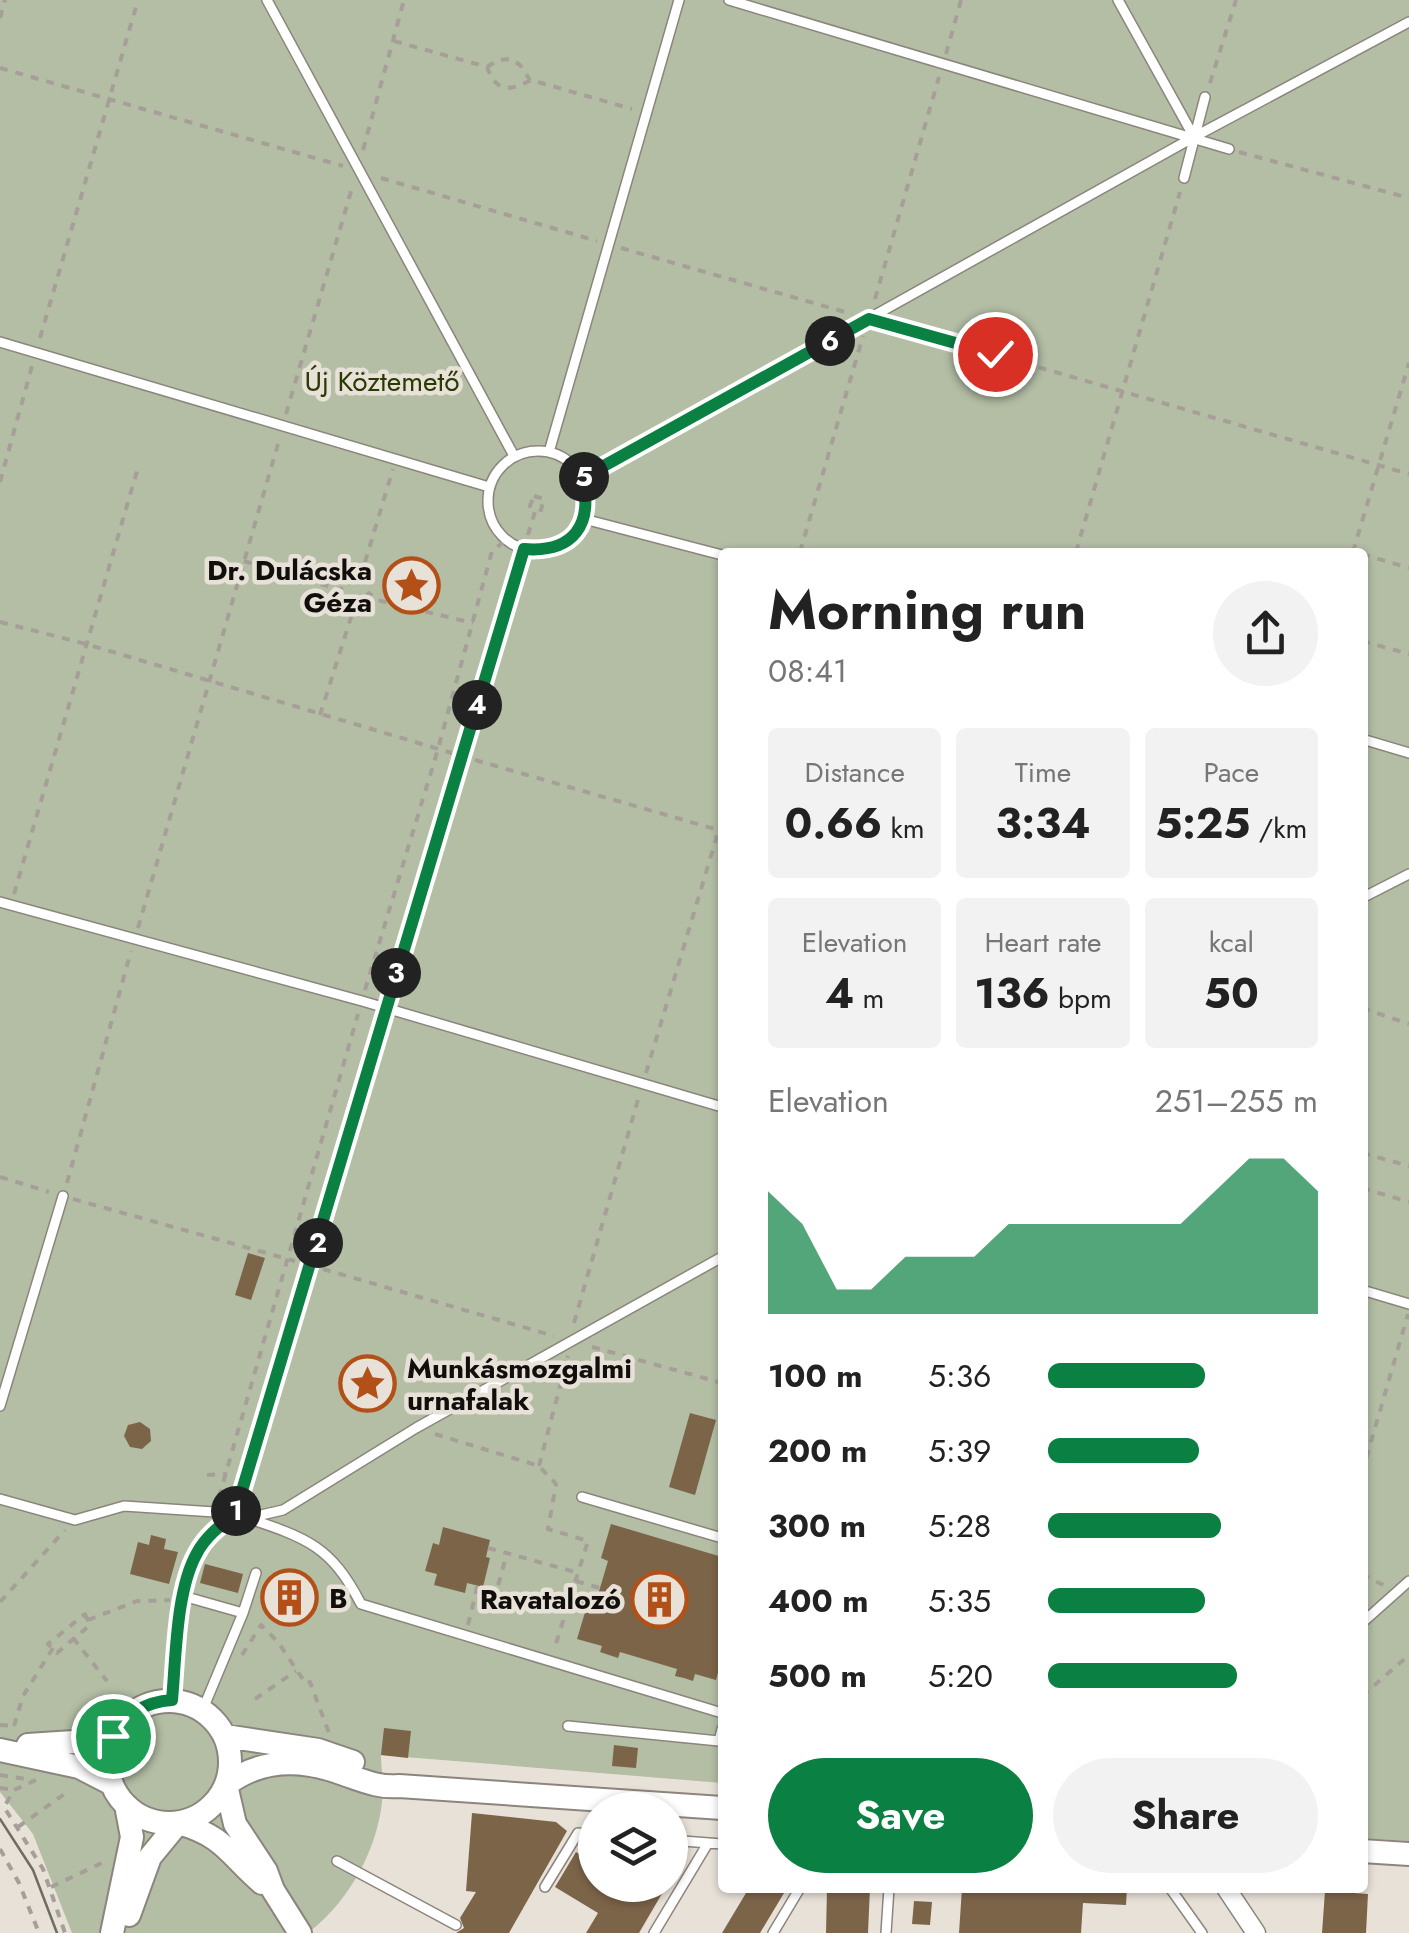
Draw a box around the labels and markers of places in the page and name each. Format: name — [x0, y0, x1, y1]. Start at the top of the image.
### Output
pin — [953, 312, 1038, 397]
pin: 6 — [805, 316, 855, 366]
pin: 5 — [559, 452, 609, 502]
place label: Dr. Dulácska Géza — [207, 550, 372, 623]
place icon: Dr. Dulácska Géza — [381, 556, 441, 616]
pin: 4 — [452, 680, 502, 730]
pin: 3 — [371, 948, 421, 998]
pin: 2 — [293, 1218, 343, 1268]
place label: Munkásmozgalmi urnafalak — [407, 1348, 632, 1421]
place icon: Munkásmozgalmi urnafalak — [338, 1354, 398, 1414]
pin: 1 — [211, 1486, 261, 1536]
building icon: B — [260, 1568, 320, 1628]
building icon: Ravatalozó — [630, 1569, 690, 1629]
place label: B — [329, 1578, 348, 1619]
place label: Ravatalozó — [480, 1579, 621, 1620]
pin — [71, 1694, 156, 1779]

